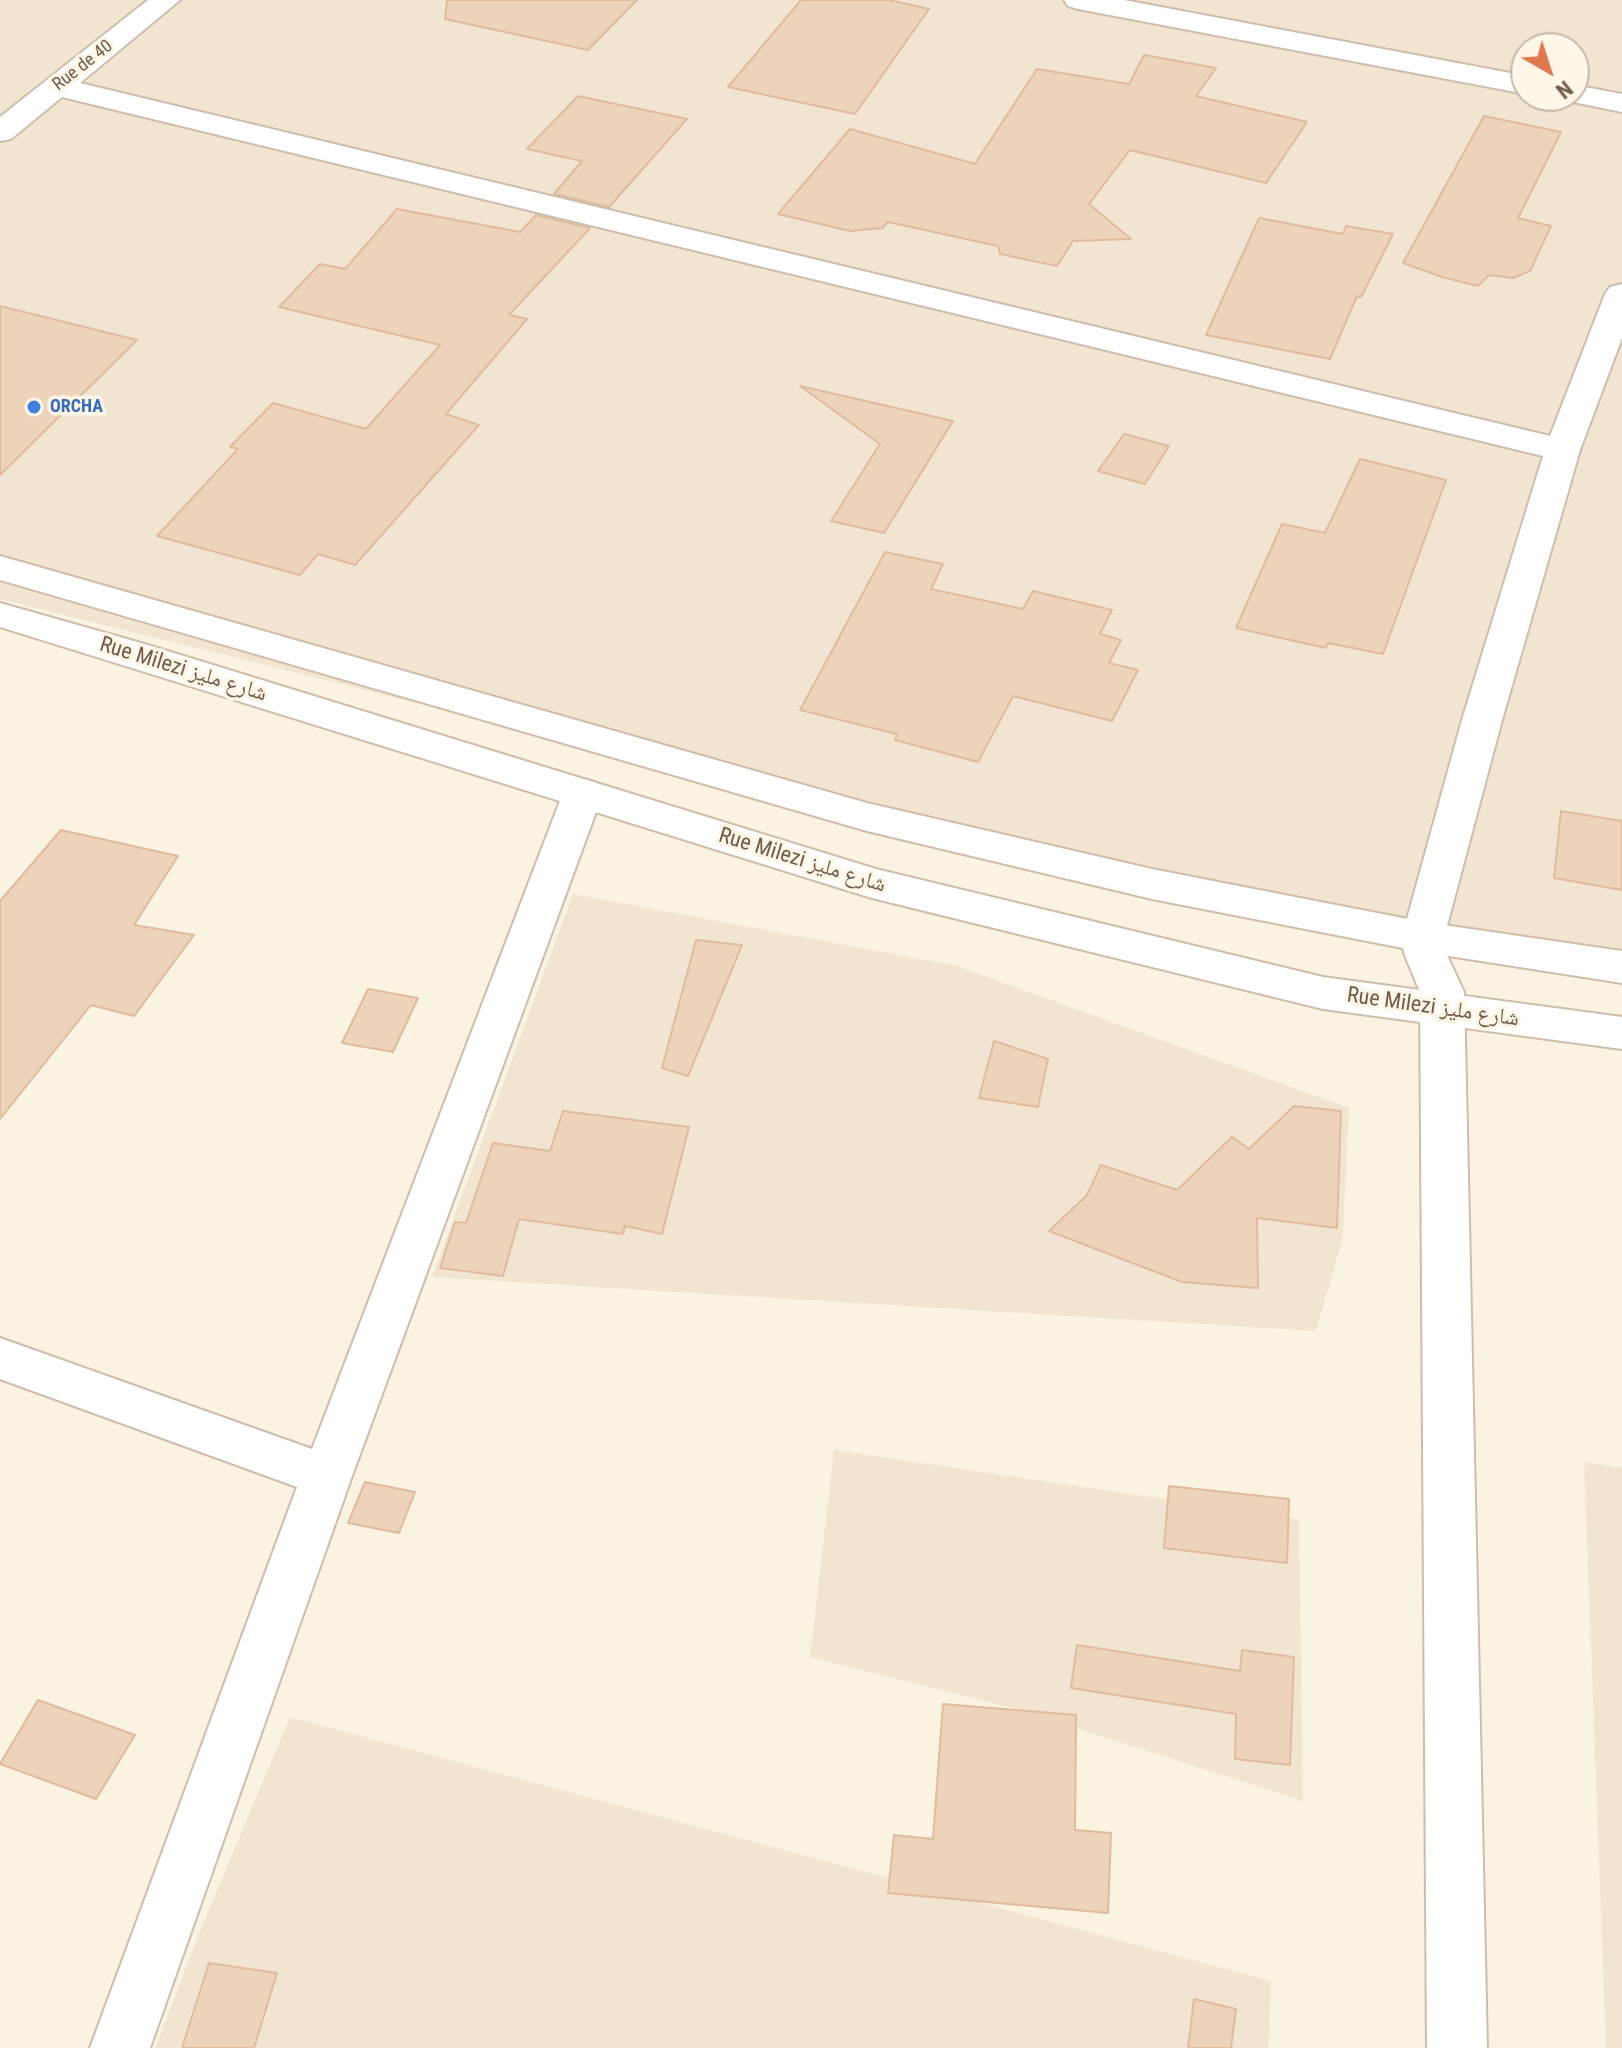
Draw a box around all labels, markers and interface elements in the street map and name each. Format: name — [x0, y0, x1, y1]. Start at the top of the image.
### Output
north arrow — [1510, 32, 1590, 112]
street label: Rue de 40 — [49, 36, 117, 96]
text: N — [1551, 76, 1577, 103]
place label: ORCHA — [50, 396, 103, 418]
marker: ORCHA — [25, 398, 43, 416]
street label: Rue Milezi شارع مليز — [96, 632, 270, 708]
street label: Rue Milezi شارع مليز — [715, 823, 889, 899]
street label: Rue Milezi شارع مليز — [1345, 983, 1521, 1033]

